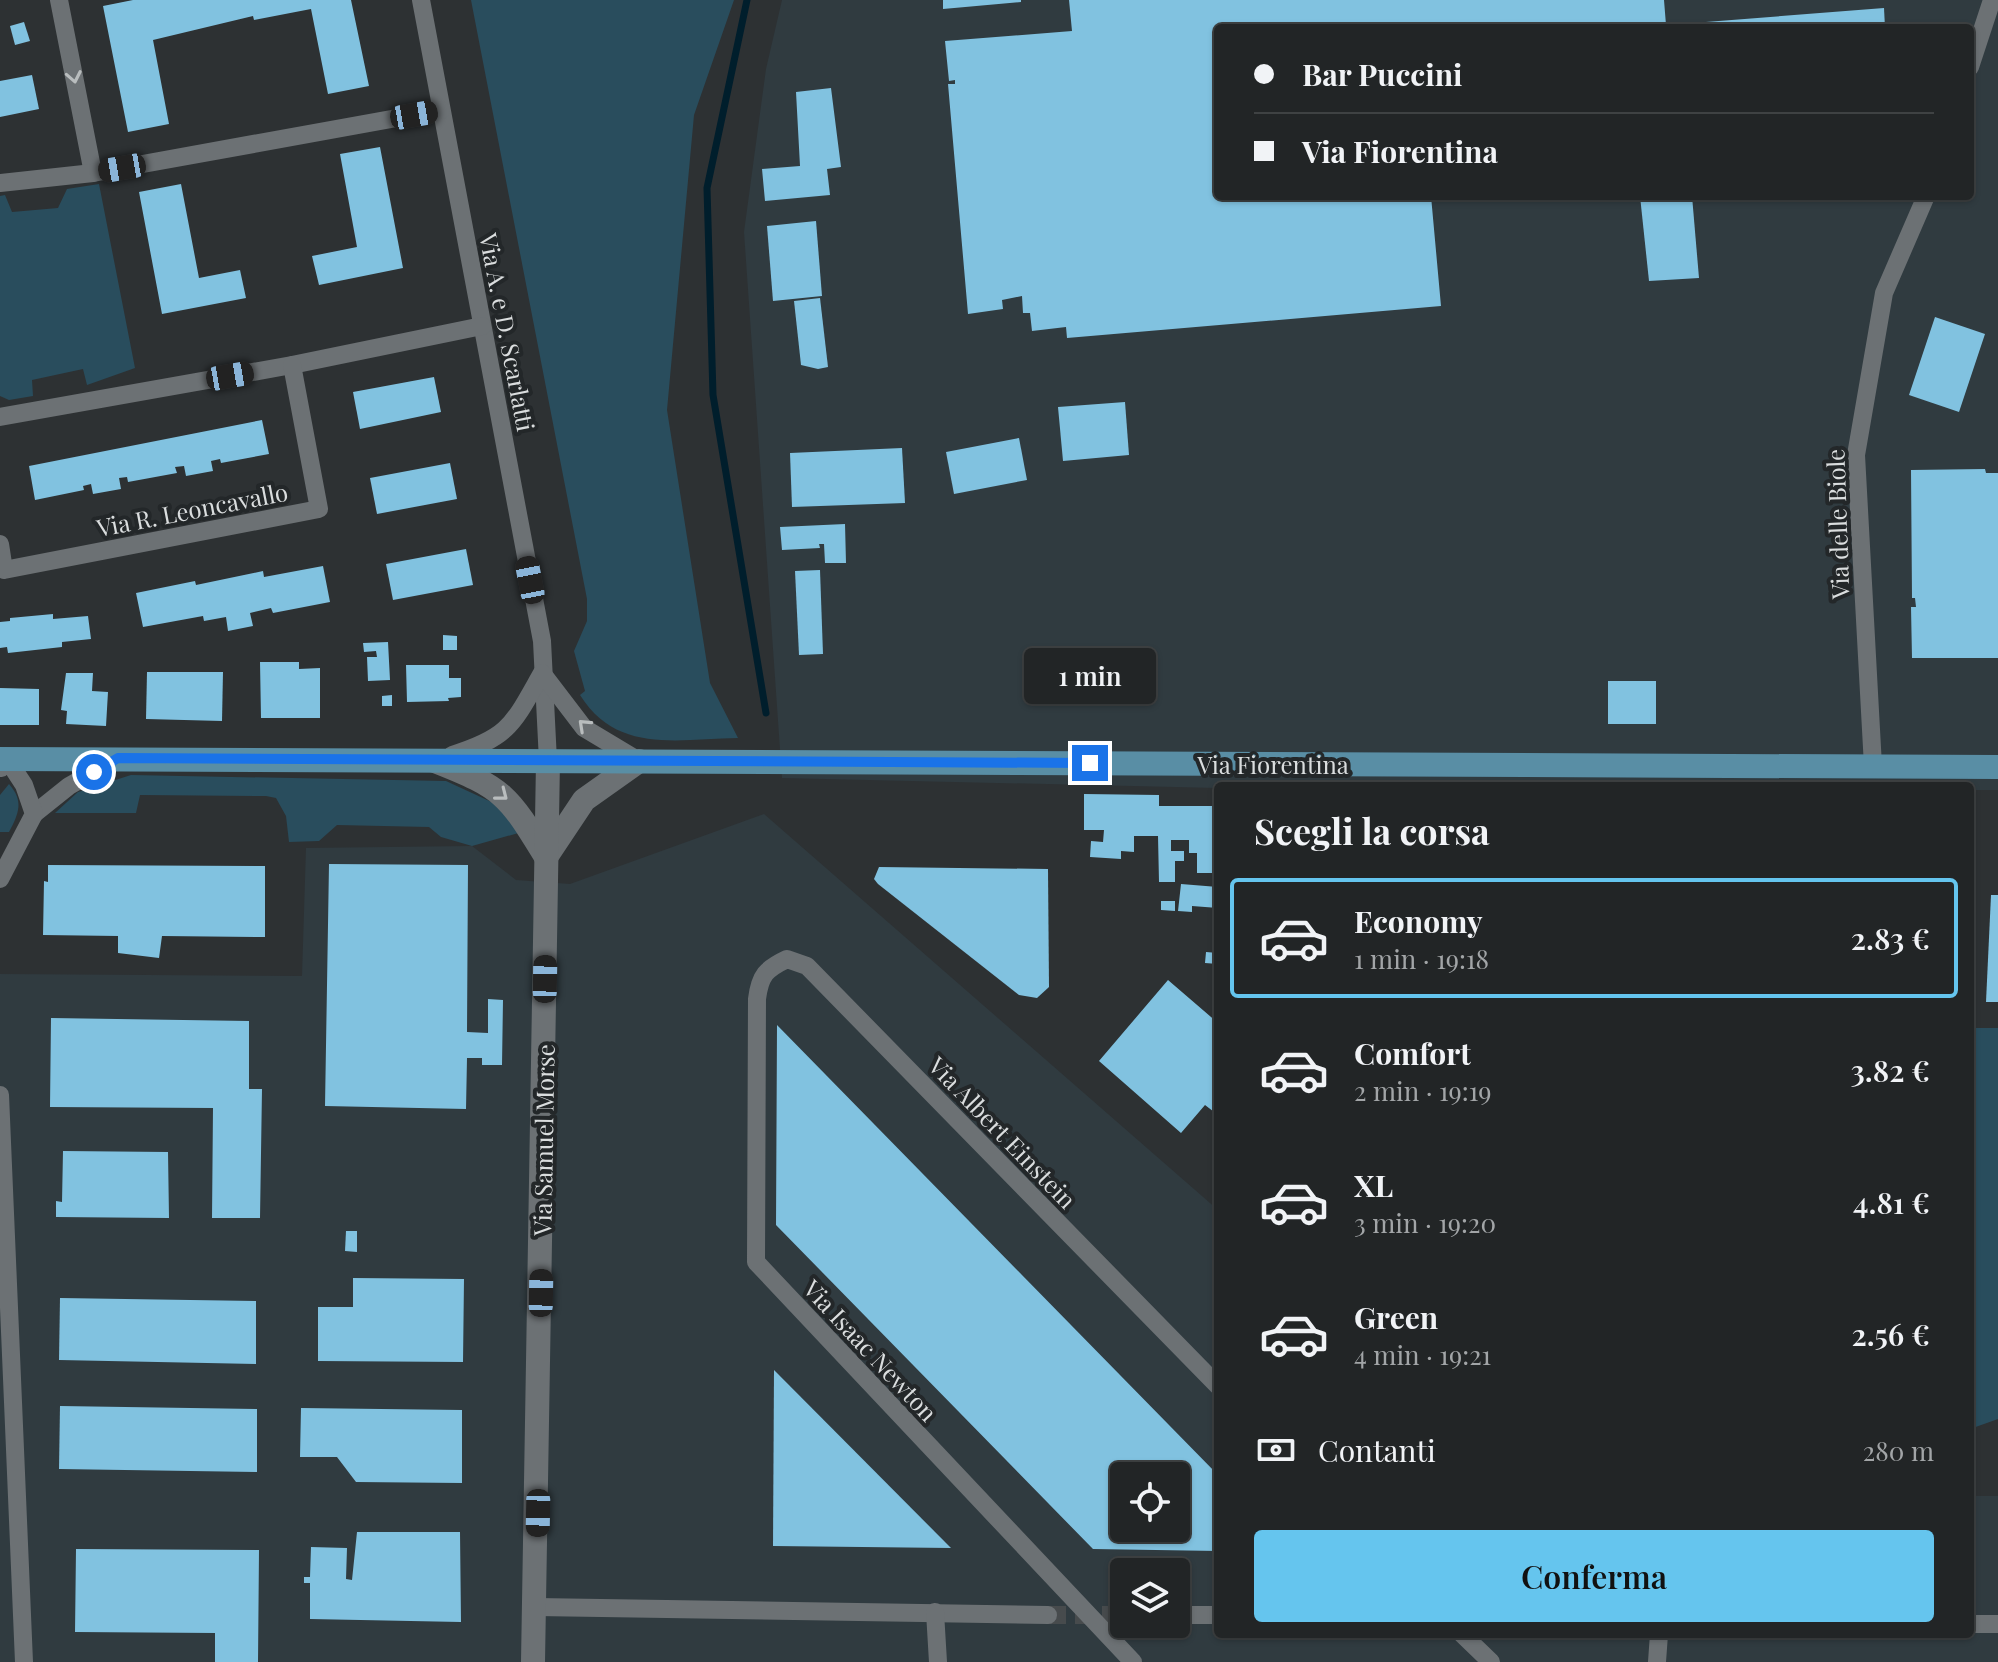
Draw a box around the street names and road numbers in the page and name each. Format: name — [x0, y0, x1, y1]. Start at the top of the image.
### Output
street label: Via A. e D. Scarlatti — [473, 229, 543, 434]
street label: Via delle Biole — [1818, 448, 1856, 601]
street label: Via R. Leoncavallo — [93, 475, 290, 543]
street label: Via Fiorentina — [1196, 748, 1349, 780]
street label: Via Samuel Morse — [525, 1044, 561, 1237]
street label: Via Albert Einstein — [922, 1048, 1084, 1215]
street label: Via Isaac Newton — [796, 1272, 945, 1428]

